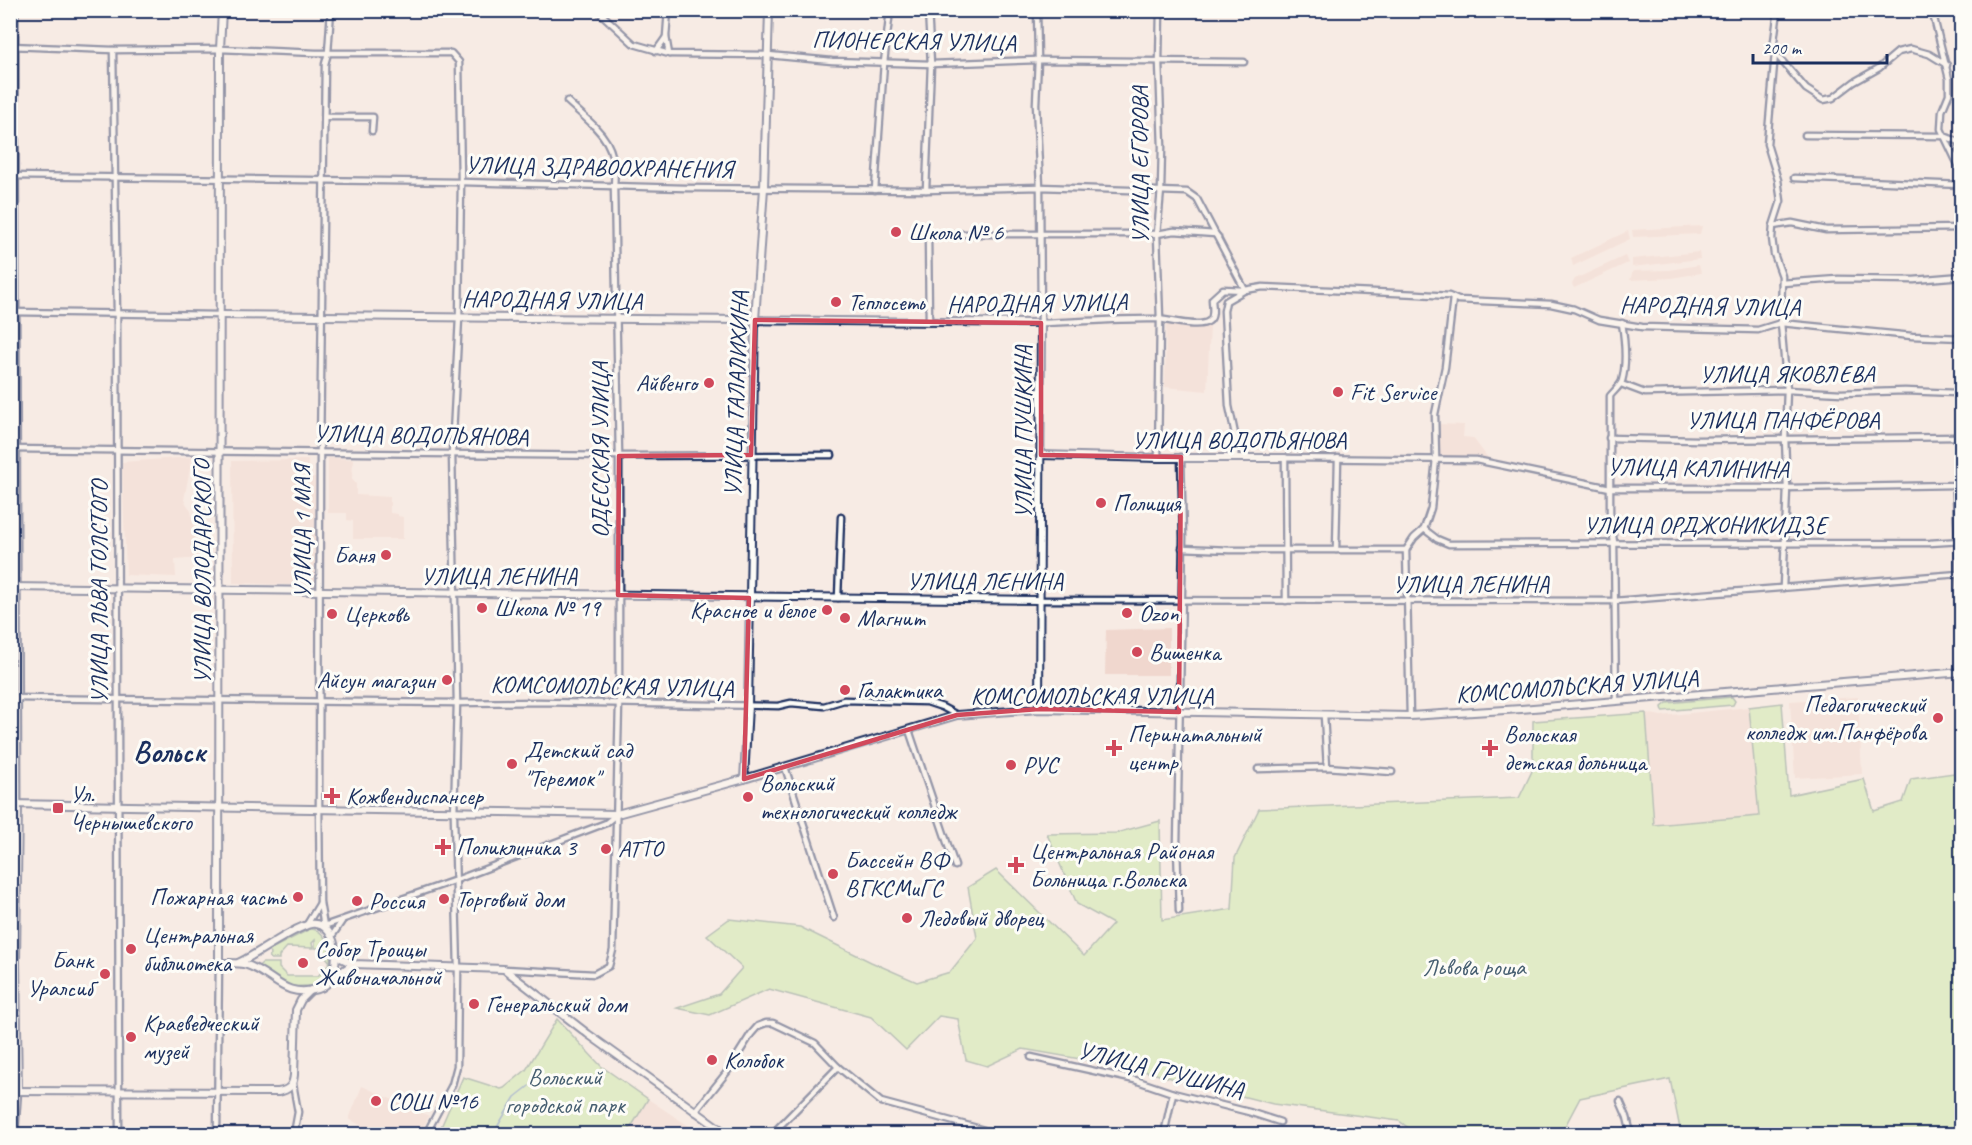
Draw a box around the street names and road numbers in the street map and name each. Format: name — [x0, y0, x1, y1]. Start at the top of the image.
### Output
street label: ПИОНЕРСКАЯ УЛИЦА — [812, 24, 1017, 58]
street label: УЛИЦА ЕГОРОВА — [1125, 85, 1155, 244]
street label: УЛИЦА ЗДРАВООХРАНЕНИЯ — [465, 150, 737, 184]
street label: НАРОДНАЯ УЛИЦА — [462, 283, 643, 317]
street label: НАРОДНАЯ УЛИЦА — [947, 286, 1128, 320]
street label: НАРОДНАЯ УЛИЦА — [1620, 289, 1801, 323]
street label: УЛИЦА ТАЛАЛИХИНА — [717, 290, 755, 497]
street label: УЛИЦА ПУШКИНА — [1008, 344, 1038, 519]
street label: УЛИЦА ЯКОВЛЕВА — [1699, 359, 1875, 389]
street label: ОДЕССКАЯ УЛИЦА — [585, 361, 615, 538]
street label: УЛИЦА ПАНФЁРОВА — [1687, 405, 1880, 435]
street label: УЛИЦА ВОДОПЬЯНОВА — [313, 418, 529, 452]
street label: УЛИЦА ВОДОПЬЯНОВА — [1132, 425, 1347, 455]
street label: УЛИЦА КАЛИНИНА — [1607, 451, 1790, 485]
street label: УЛИЦА ВОЛОДАРСКОГО — [187, 458, 217, 684]
street label: УЛИЦА 1 МАЯ — [287, 462, 317, 599]
street label: УЛИЦА ЛЬВА ТОЛСТОГО — [84, 477, 114, 704]
street label: УЛИЦА ОРДЖОНИКИДЗЕ — [1583, 510, 1829, 540]
street label: УЛИЦА ЛЕНИНА — [421, 561, 578, 591]
street label: УЛИЦА ЛЕНИНА — [907, 566, 1064, 596]
street label: УЛИЦА ЛЕНИНА — [1393, 569, 1550, 599]
street label: КОМСОМОЛЬСКАЯ УЛИЦА — [1455, 663, 1700, 709]
street label: КОМСОМОЛЬСКАЯ УЛИЦА — [490, 669, 735, 703]
street label: КОМСОМОЛЬСКАЯ УЛИЦА — [971, 681, 1214, 711]
street label: УЛИЦА ГРУШИНА — [1075, 1035, 1248, 1105]

